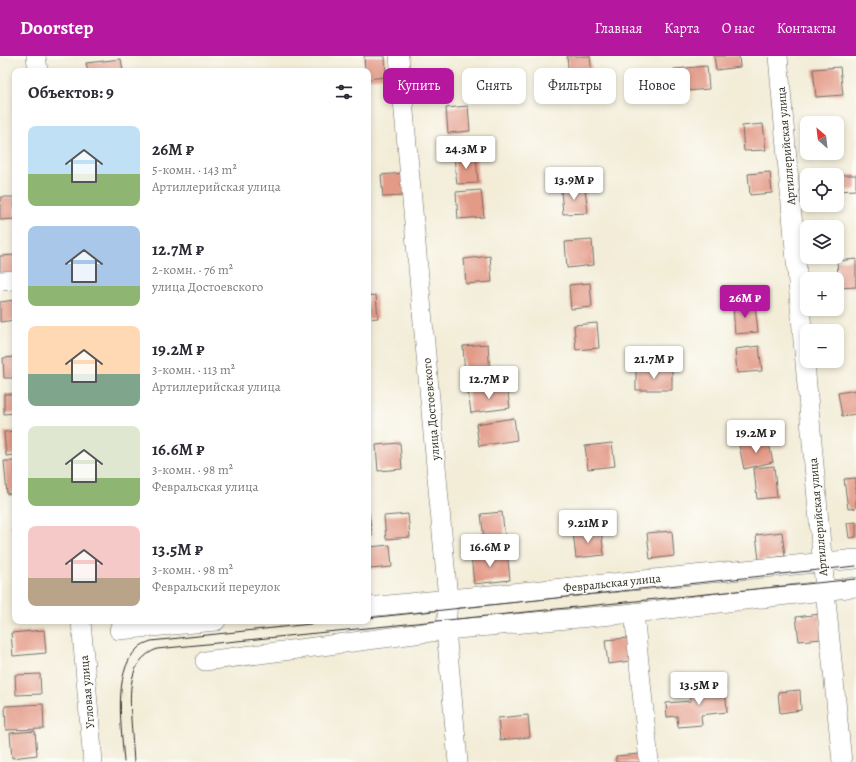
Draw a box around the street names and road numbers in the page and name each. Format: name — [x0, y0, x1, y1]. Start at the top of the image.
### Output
street label: Артиллерийская улица — [773, 86, 799, 207]
street label: улица Достоевского — [419, 357, 444, 462]
street label: Артиллерийская улица — [805, 457, 831, 578]
street label: Февральская улица — [562, 570, 662, 596]
street label: Угловая улица — [76, 654, 98, 729]

